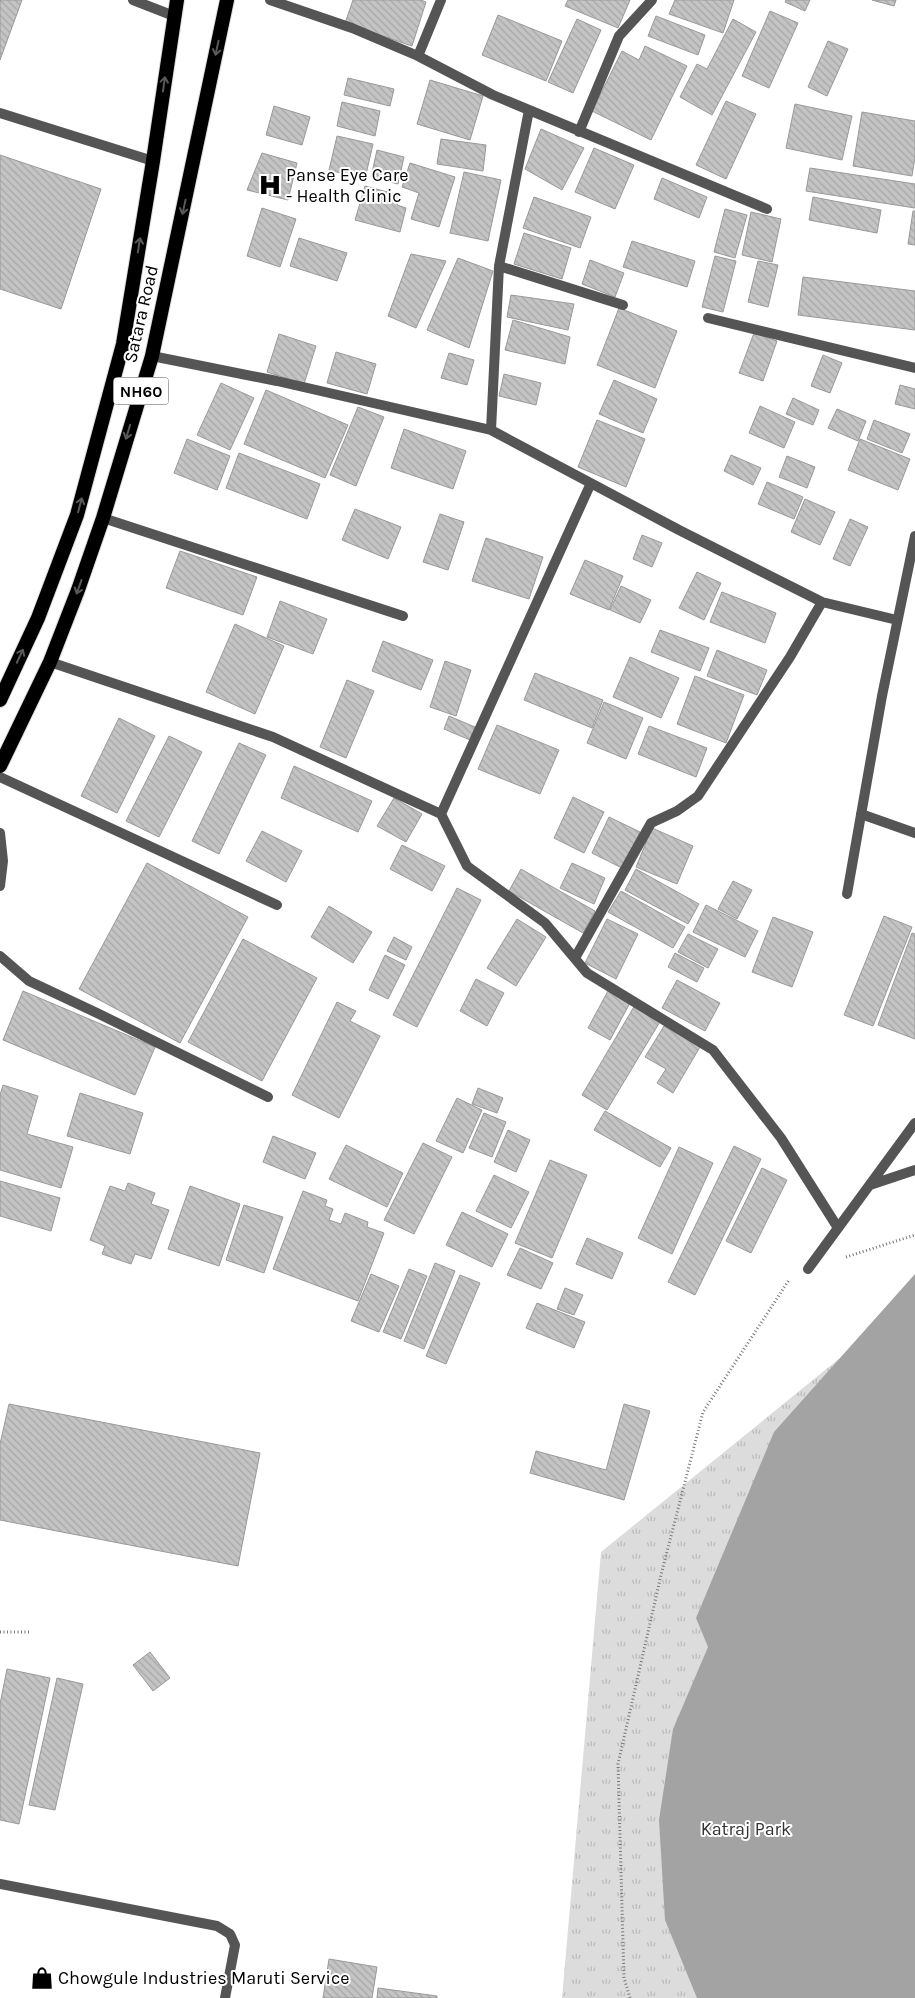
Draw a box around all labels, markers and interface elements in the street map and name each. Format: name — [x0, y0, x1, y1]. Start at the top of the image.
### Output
one-way arrow — [212, 39, 221, 55]
one-way arrow — [160, 76, 170, 92]
place label: Panse Eye Care - Health Clinic — [286, 164, 408, 207]
hospital icon: Panse Eye Care - Health Clinic — [257, 172, 283, 198]
one-way arrow — [178, 198, 188, 214]
one-way arrow — [135, 237, 145, 253]
street label: Satara Road — [119, 263, 163, 365]
road number: NH60 — [114, 378, 168, 404]
one-way arrow — [123, 424, 133, 440]
one-way arrow — [76, 498, 85, 514]
one-way arrow — [74, 579, 83, 594]
one-way arrow — [16, 649, 26, 664]
park label: Katraj Park — [701, 1818, 791, 1840]
shop icon: Chowgule Industries Maruti Service — [29, 1965, 55, 1991]
place label: Chowgule Industries Maruti Service — [58, 1967, 349, 1989]

